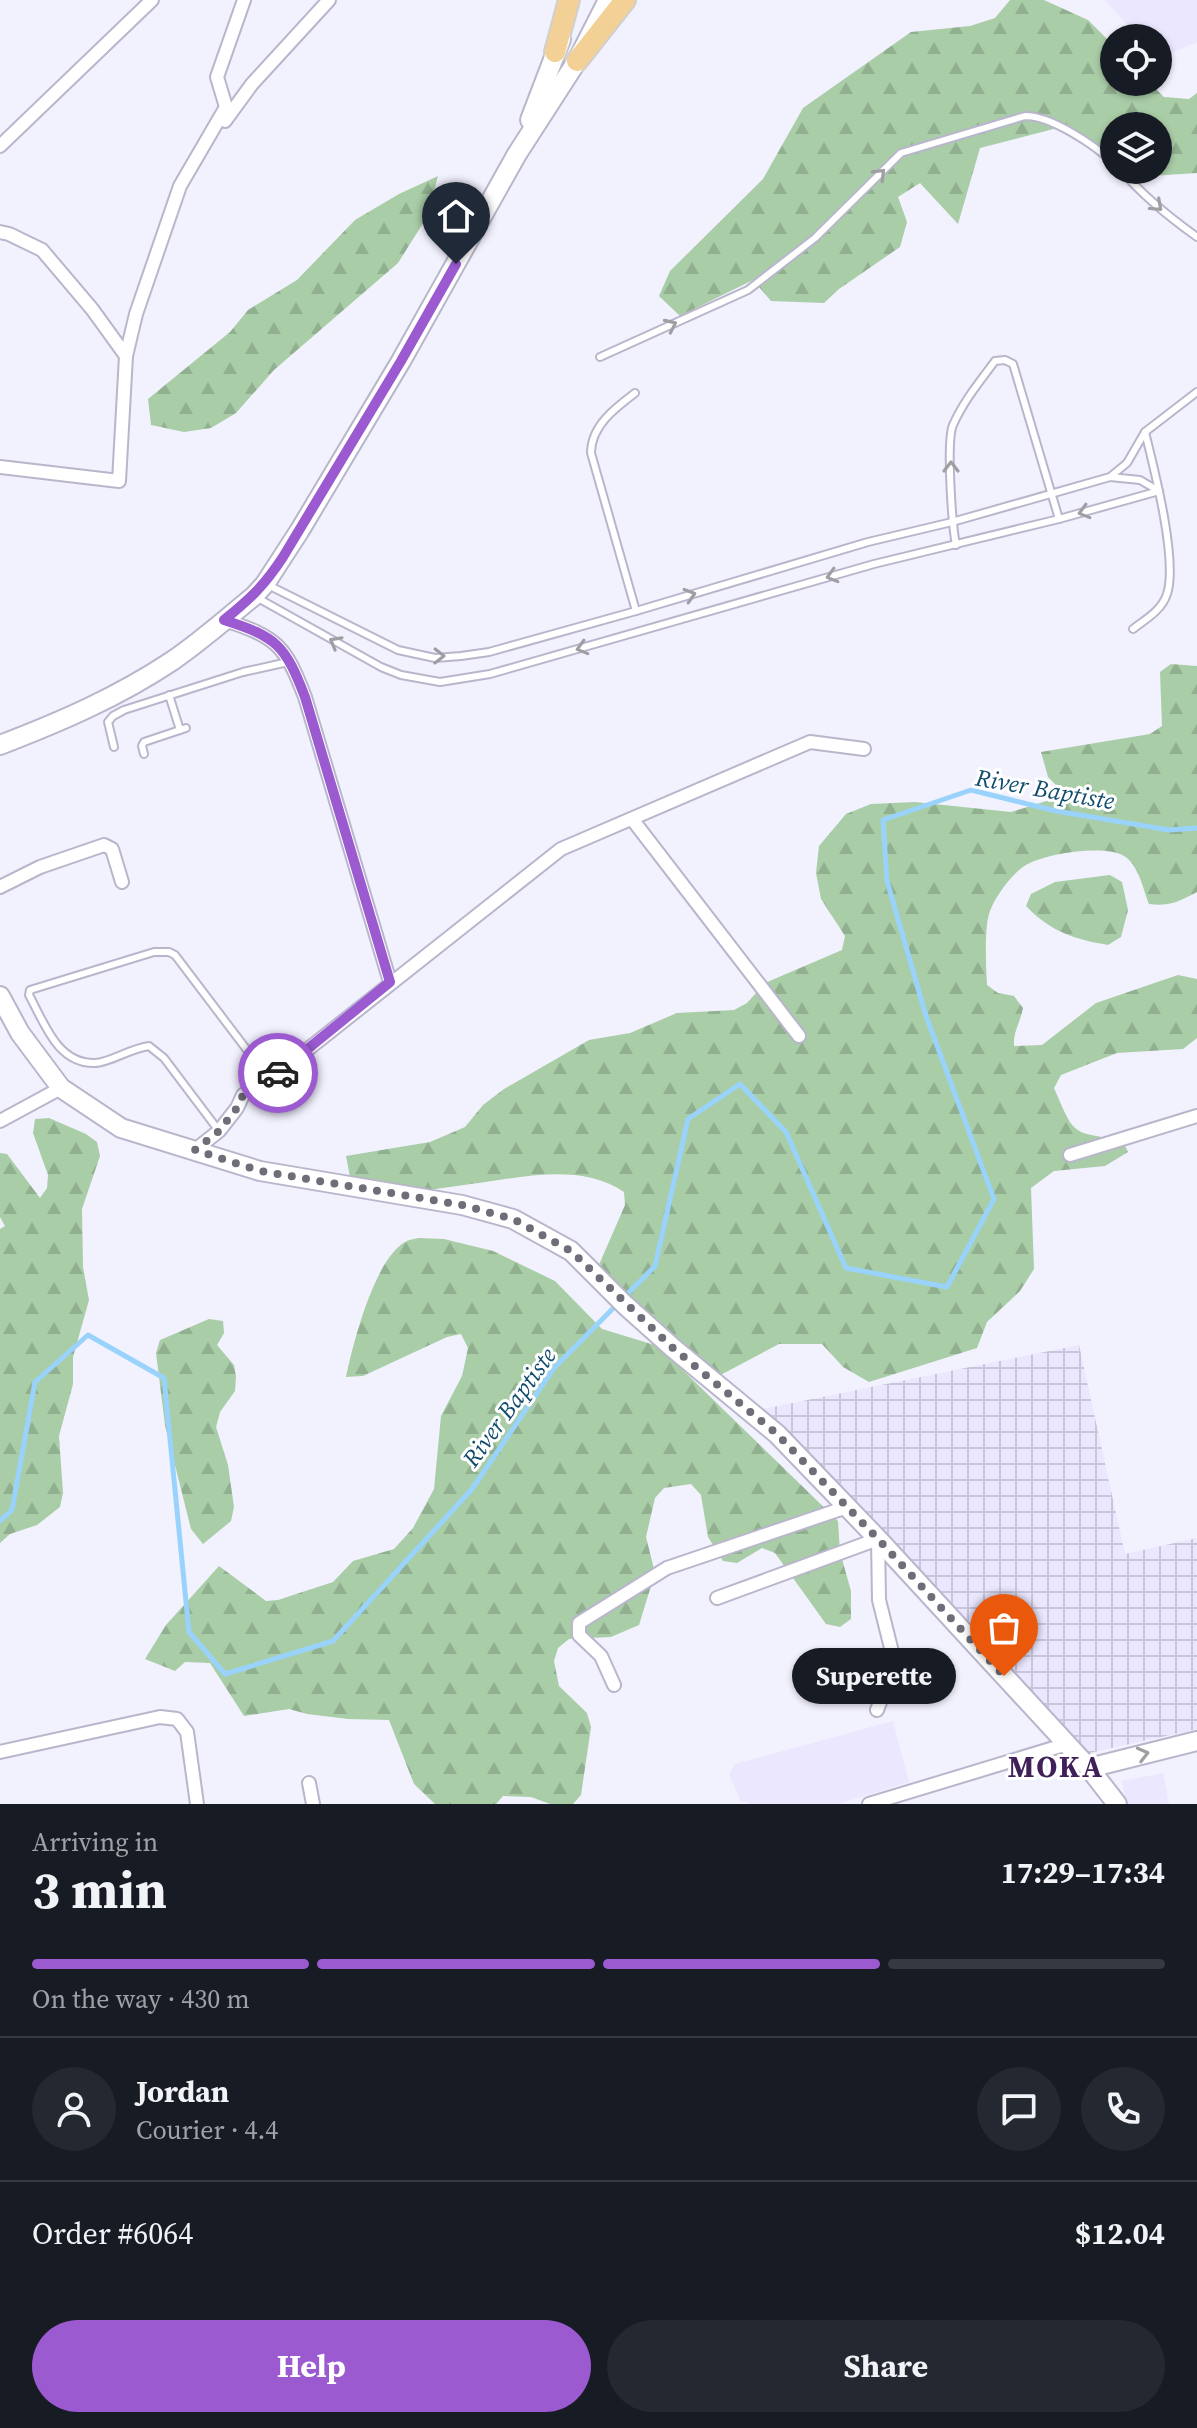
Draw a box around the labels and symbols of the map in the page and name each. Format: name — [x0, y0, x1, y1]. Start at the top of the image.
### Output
one-way arrow — [871, 169, 885, 183]
pin — [422, 182, 490, 264]
one-way arrow — [1147, 196, 1162, 211]
one-way arrow — [663, 319, 678, 335]
one-way arrow — [942, 460, 960, 473]
one-way arrow — [1077, 502, 1091, 519]
one-way arrow — [826, 567, 839, 583]
one-way arrow — [683, 588, 697, 604]
one-way arrow — [329, 636, 344, 652]
one-way arrow — [576, 639, 590, 655]
one-way arrow — [433, 648, 446, 665]
water label: River Baptiste — [972, 760, 1117, 817]
courier — [238, 1033, 318, 1113]
water label: River Baptiste — [454, 1340, 564, 1474]
pin — [970, 1594, 1038, 1676]
callout: Superette — [792, 1648, 956, 1704]
district label: MOKA — [1008, 1746, 1104, 1787]
one-way arrow — [1136, 1747, 1149, 1764]

